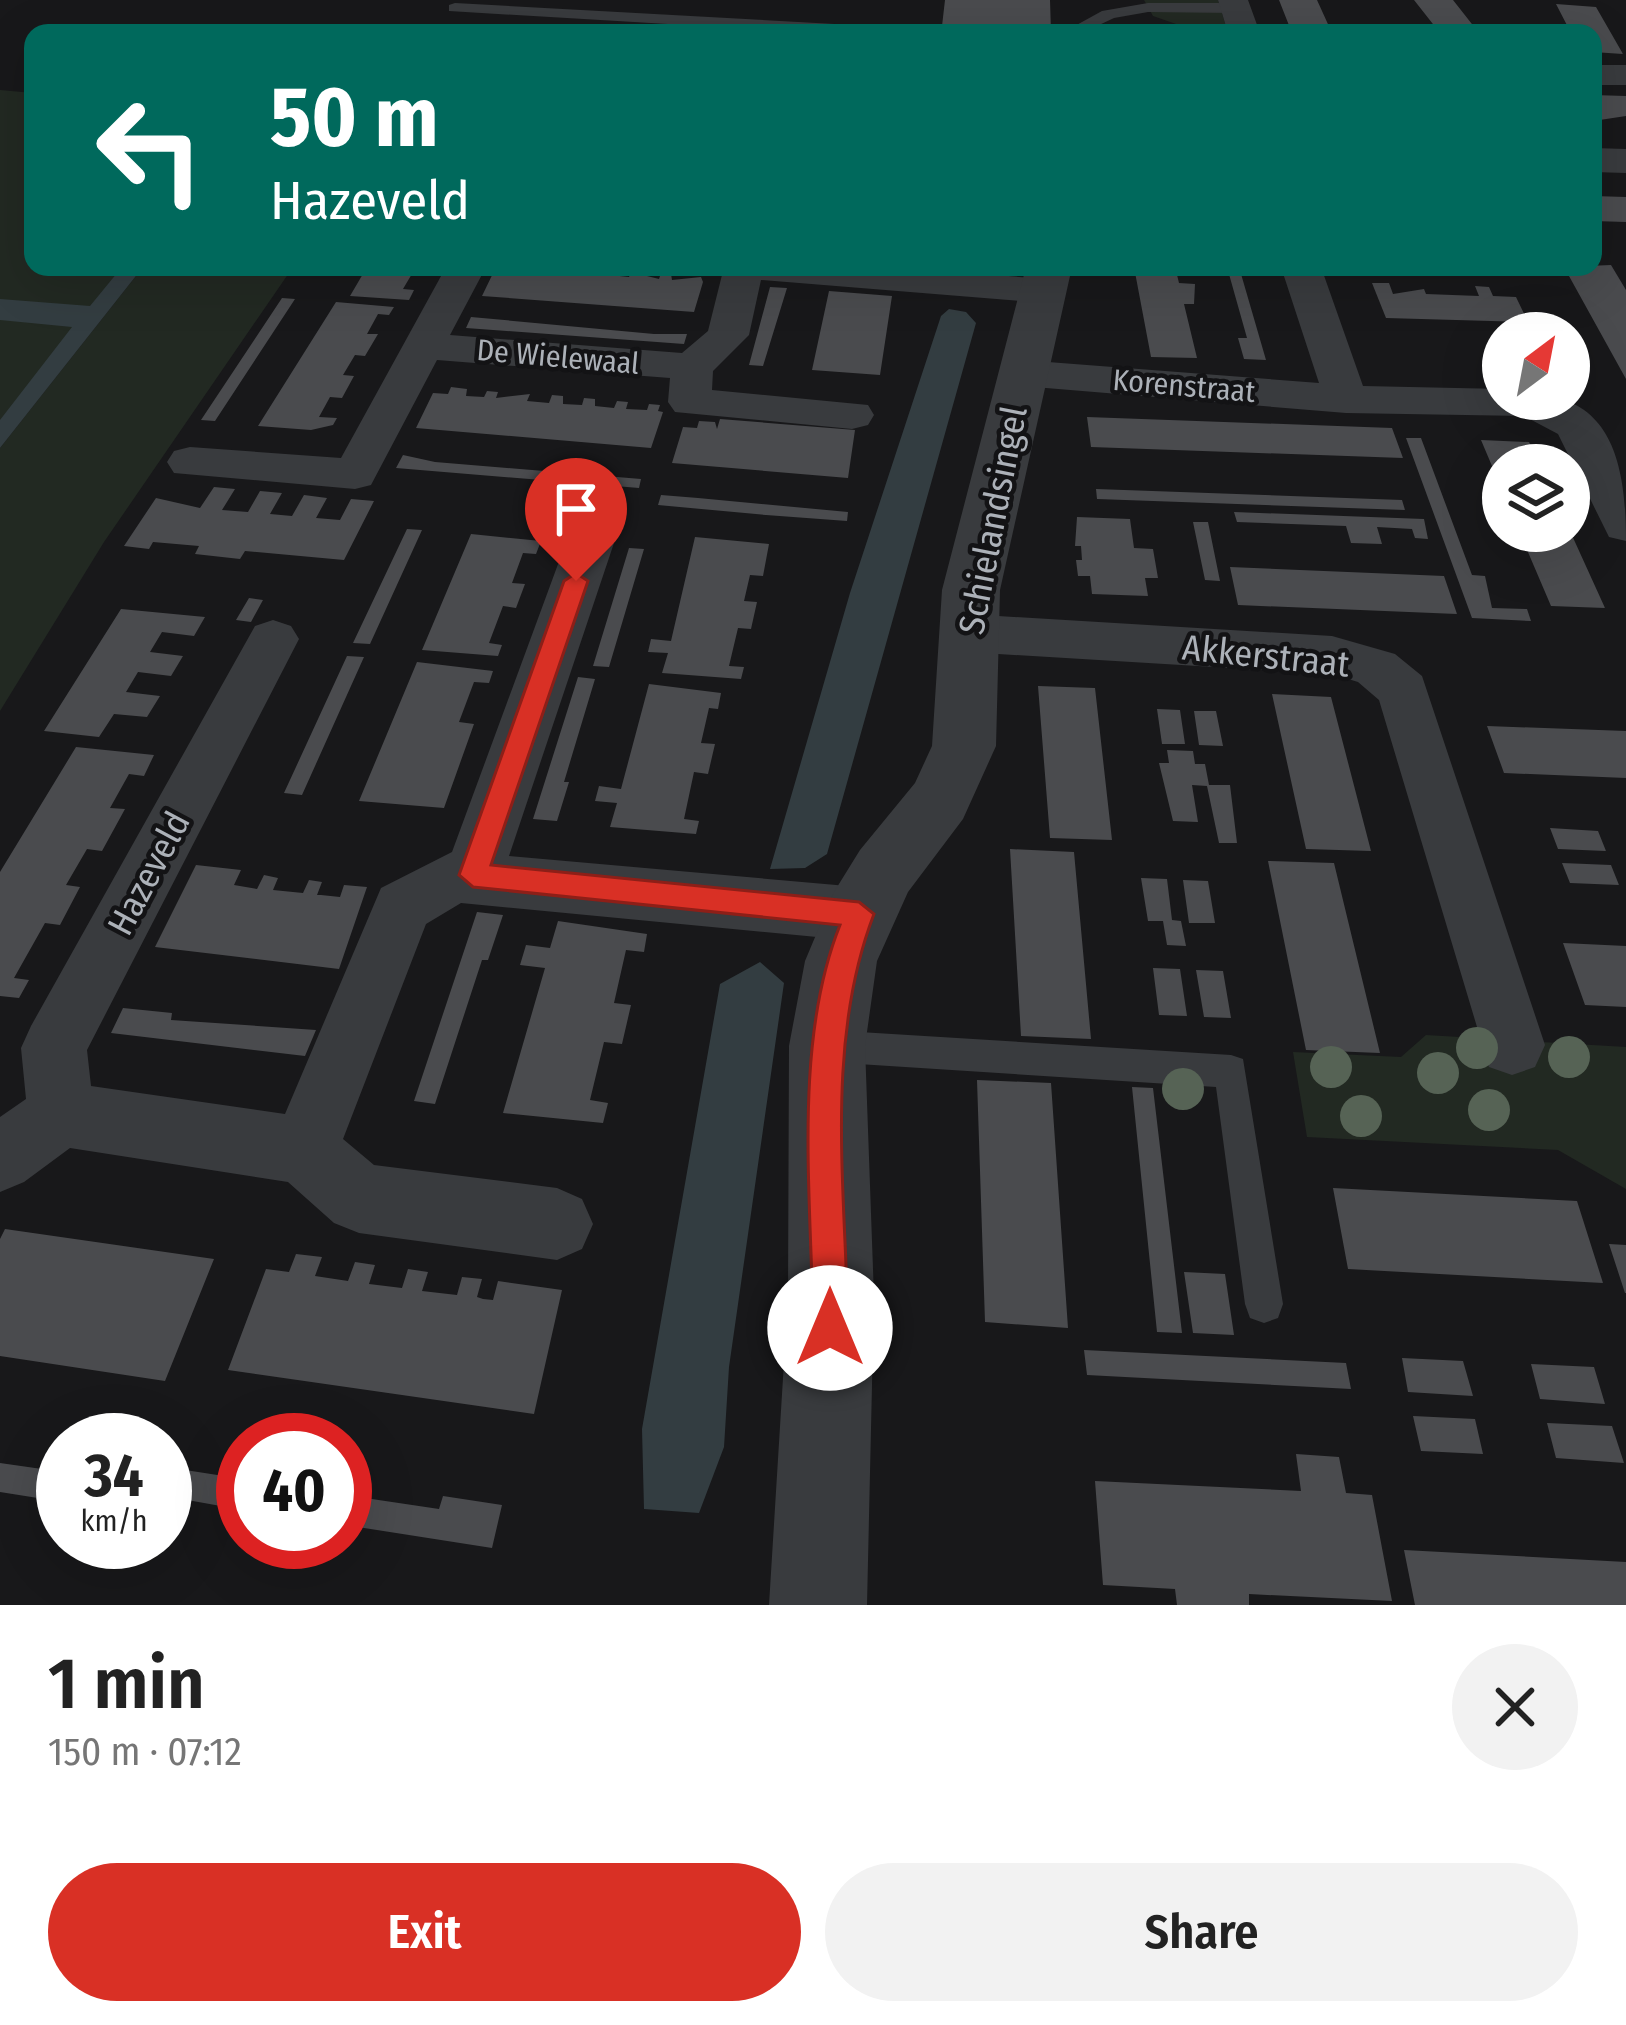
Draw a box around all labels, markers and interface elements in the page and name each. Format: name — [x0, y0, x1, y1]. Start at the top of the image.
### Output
text: 50 m — [270, 67, 439, 168]
icon: left — [72, 72, 228, 228]
text: Hazeveld — [270, 169, 470, 233]
north arrow — [1482, 312, 1590, 420]
map controls — [1482, 312, 1590, 552]
street label: De Wielewaal — [475, 332, 641, 382]
street label: Korenstraat — [1111, 362, 1257, 410]
street label: Schielandsingel — [949, 402, 1037, 638]
button: layers — [1482, 444, 1590, 552]
pin — [525, 458, 627, 581]
icon: arrive — [543, 476, 609, 542]
street label: Akkerstraat — [1180, 625, 1352, 687]
street label: Hazeveld — [98, 804, 200, 943]
position arrow — [767, 1265, 893, 1391]
speed limit sign: 40 — [216, 1413, 372, 1569]
text: 34 — [84, 1440, 144, 1512]
text: km/h — [81, 1503, 147, 1539]
text: 1 min — [48, 1641, 205, 1727]
button: close — [1452, 1644, 1578, 1770]
text: 150 m · 07:12 — [48, 1729, 242, 1775]
button: Exit — [48, 1863, 801, 2001]
button: Share — [825, 1863, 1578, 2001]

